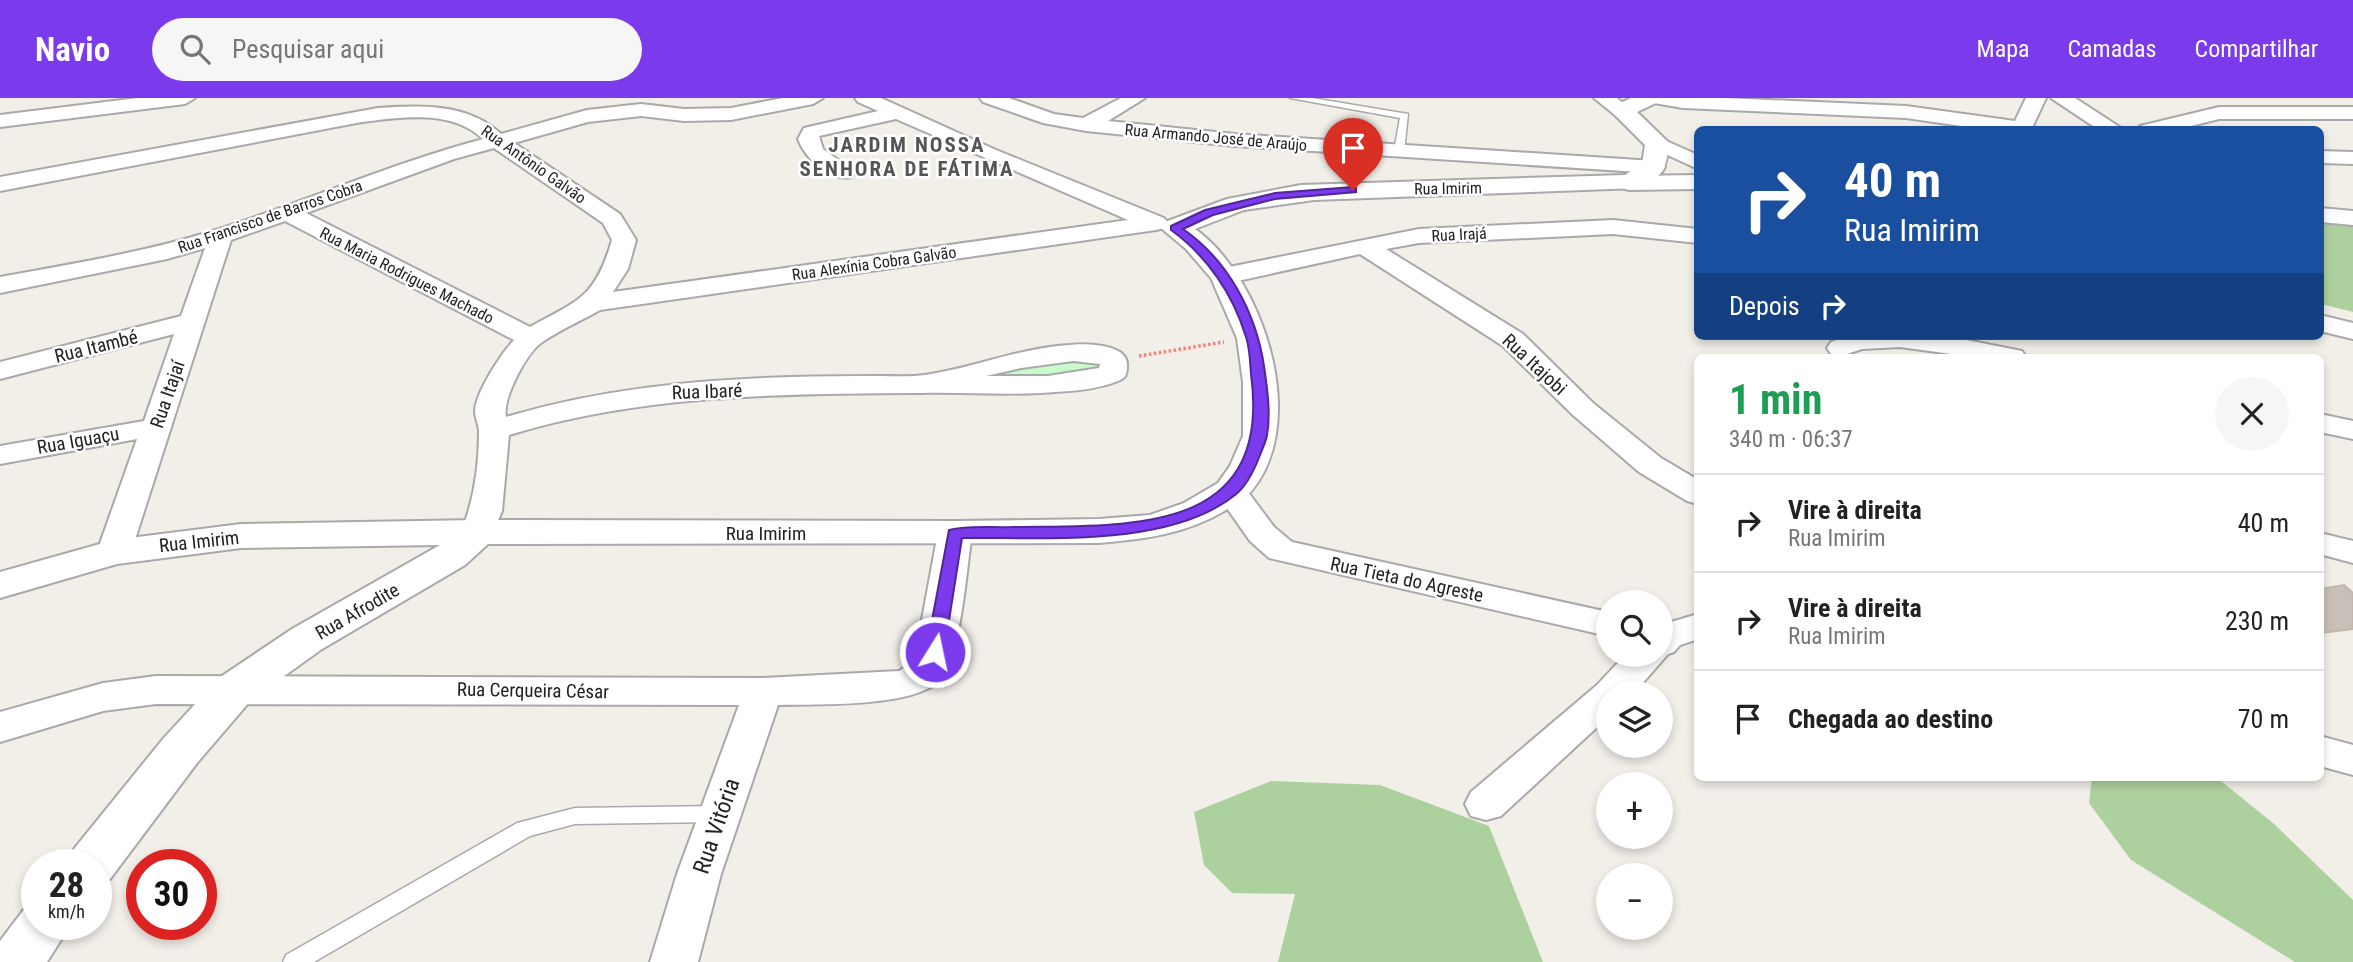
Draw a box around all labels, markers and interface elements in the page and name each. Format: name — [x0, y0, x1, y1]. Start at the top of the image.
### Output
search box — [152, 18, 642, 81]
text: Navio — [35, 30, 110, 69]
icon: search — [176, 30, 214, 68]
text: Pesquisar aqui — [232, 34, 384, 64]
text: Mapa — [1977, 35, 2030, 63]
text: Camadas — [2068, 35, 2157, 63]
text: Compartilhar — [2195, 35, 2318, 63]
pin — [1323, 118, 1383, 190]
street label: Rua Armando José de Araújo — [1124, 120, 1308, 155]
street label: Rua Antônio Galvão — [478, 121, 590, 208]
icon: arrive — [1334, 129, 1372, 167]
district label: JARDIM NOSSA SENHORA DE FÁTIMA — [799, 133, 1015, 181]
text: 40 m — [1844, 152, 1941, 209]
icon: right — [1729, 154, 1820, 245]
street label: Rua Francisco de Barros Cobra — [175, 176, 365, 257]
street label: Rua Imirim — [1414, 178, 1482, 199]
text: Rua Imirim — [1844, 211, 1980, 249]
street label: Rua Maria Rodrigues Machado — [317, 223, 497, 328]
street label: Rua Irajá — [1431, 224, 1487, 245]
street label: Rua Alexínia Cobra Galvão — [791, 243, 957, 284]
icon: right — [1814, 287, 1852, 325]
text: Depois — [1729, 291, 1800, 321]
street label: Rua Itambé — [52, 325, 140, 368]
street label: Rua Itajobi — [1498, 329, 1572, 400]
street label: Rua Itajaí — [145, 356, 190, 431]
text: 1 min — [1729, 375, 1822, 424]
button: close — [2215, 377, 2289, 451]
street label: Rua Ibaré — [671, 379, 743, 404]
street label: Rua Iguaçu — [35, 422, 121, 459]
text: 340 m · 06:37 — [1729, 426, 1853, 453]
text: Vire à direita — [1788, 495, 1922, 525]
icon: right — [1729, 504, 1767, 542]
text: 40 m — [2238, 508, 2289, 538]
street label: Rua Imirim — [726, 522, 806, 545]
text: Rua Imirim — [1788, 525, 1886, 552]
street label: Rua Imirim — [158, 526, 240, 557]
street label: Rua Tieta do Agreste — [1328, 552, 1486, 607]
street label: Rua Afrodite — [311, 578, 403, 645]
map controls — [1596, 590, 1673, 940]
button: search — [1596, 590, 1673, 667]
text: Vire à direita — [1788, 593, 1922, 623]
icon: right — [1729, 602, 1767, 640]
text: 230 m — [2225, 606, 2289, 636]
position arrow — [898, 615, 972, 689]
text: Rua Imirim — [1788, 623, 1886, 650]
street label: Rua Cerqueira César — [457, 678, 609, 703]
button: layers — [1596, 681, 1673, 758]
icon: arrive — [1729, 700, 1767, 738]
text: Chegada ao destino — [1788, 704, 1993, 734]
text: 70 m — [2238, 704, 2289, 734]
button: + — [1596, 772, 1673, 849]
street label: Rua Vitória — [688, 775, 745, 877]
speed limit sign: 30 — [126, 849, 217, 940]
button: − — [1596, 863, 1673, 940]
text: 28 — [49, 865, 84, 906]
text: km/h — [48, 901, 85, 922]

